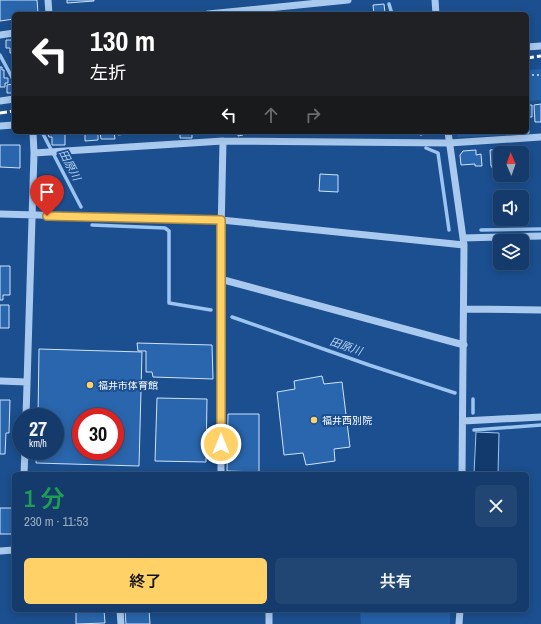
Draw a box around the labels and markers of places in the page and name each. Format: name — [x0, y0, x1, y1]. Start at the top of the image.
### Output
pin — [30, 175, 64, 216]
place label: 福井市体育館 — [98, 379, 158, 392]
marker: 福井市体育館 — [85, 380, 95, 390]
place label: 福井西別院 — [322, 414, 372, 427]
marker: 福井西別院 — [309, 415, 319, 425]

